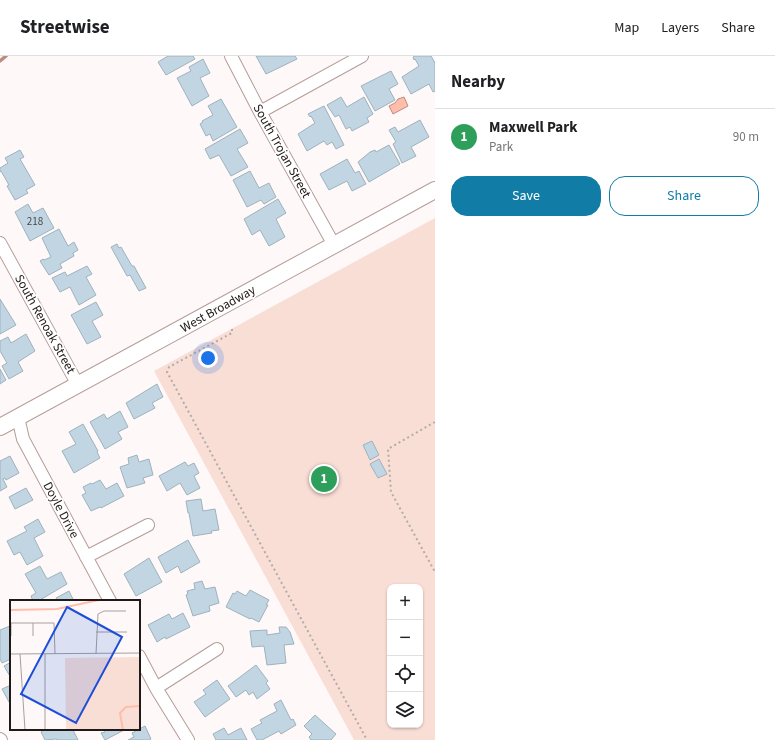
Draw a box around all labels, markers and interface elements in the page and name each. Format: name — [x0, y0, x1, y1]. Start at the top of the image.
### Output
text: Streetwise — [20, 14, 110, 41]
text: Map — [614, 18, 639, 38]
text: Layers — [661, 18, 699, 38]
text: Share — [721, 18, 755, 38]
text: Nearby — [451, 70, 505, 94]
street label: South Trojan Street — [249, 101, 316, 202]
text: Maxwell Park — [489, 117, 577, 138]
text: 1 — [461, 128, 467, 146]
text: 90 m — [733, 128, 759, 146]
text: Park — [489, 138, 513, 156]
button: Save — [451, 176, 601, 216]
button: Share — [609, 176, 759, 216]
house number: 218 — [27, 214, 44, 229]
street label: South Renoak Street — [10, 271, 80, 377]
street label: West Broadway — [177, 281, 259, 337]
your location — [198, 348, 218, 368]
pin: 1 — [311, 464, 337, 494]
street label: Doyle Drive — [39, 479, 83, 541]
map controls — [387, 584, 423, 728]
button: + — [387, 584, 423, 620]
inset map — [10, 600, 140, 730]
button: − — [387, 620, 423, 656]
button: locate — [387, 656, 423, 692]
button: layers — [387, 692, 423, 728]

